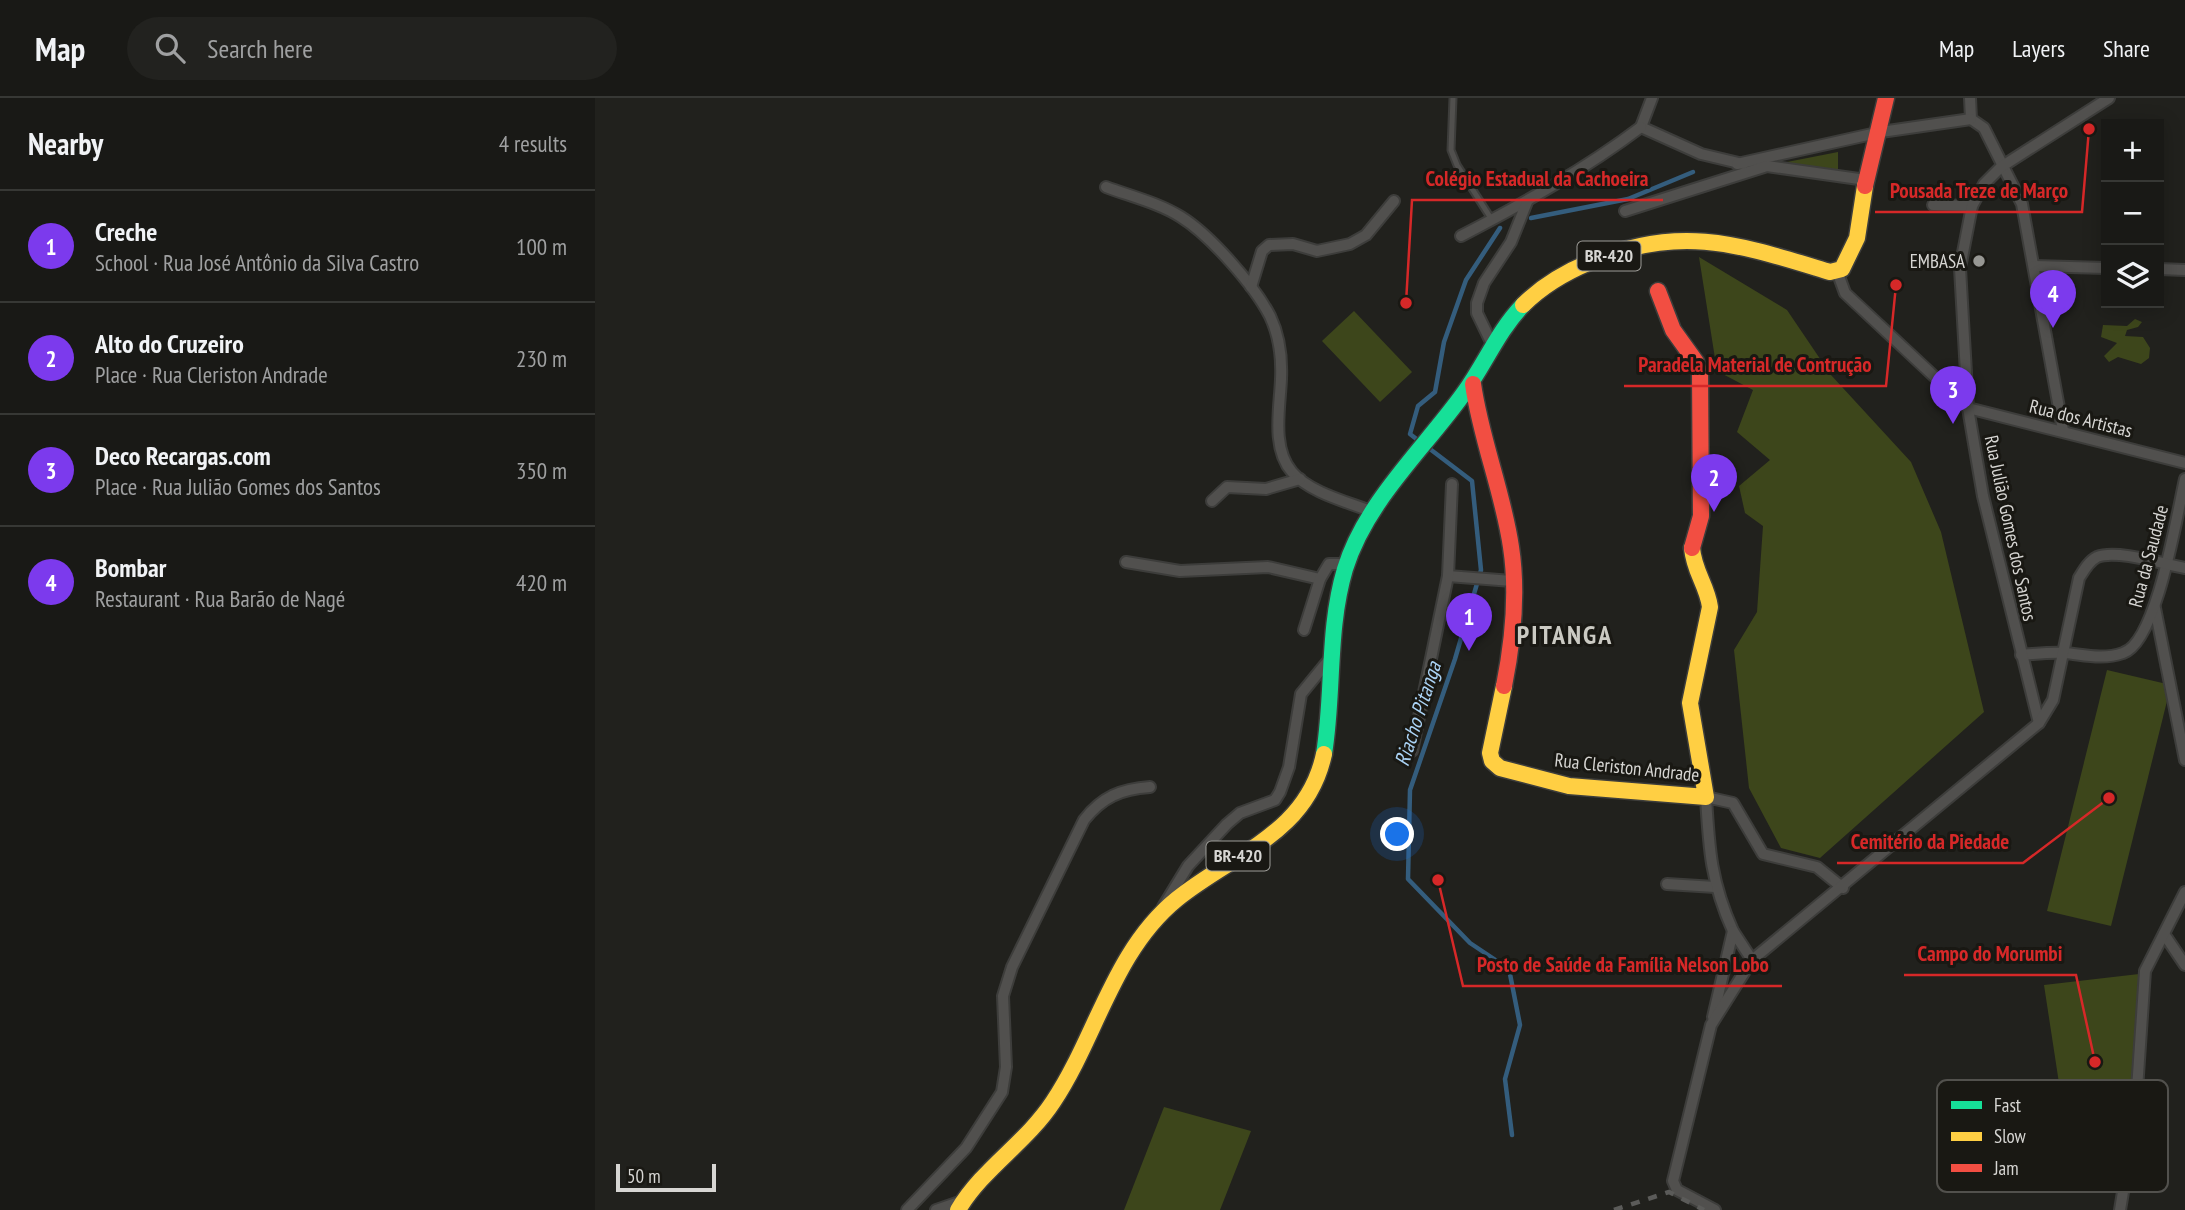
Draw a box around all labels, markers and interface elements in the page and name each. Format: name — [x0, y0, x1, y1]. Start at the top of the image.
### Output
search box — [127, 17, 617, 80]
text: Map — [35, 27, 85, 70]
icon: search — [151, 29, 189, 67]
text: Search here — [207, 32, 313, 65]
text: Map — [1939, 33, 1974, 64]
text: Layers — [2012, 33, 2065, 64]
text: Share — [2103, 33, 2150, 64]
map controls — [2101, 119, 2164, 308]
button: + — [2101, 119, 2164, 182]
text: Nearby — [28, 124, 103, 163]
text: 4 results — [499, 129, 567, 158]
callout: Colégio Estadual da Cachoeira — [1412, 158, 1663, 200]
text: Colégio Estadual da Cachoeira — [1426, 165, 1649, 192]
callout: Pousada Treze de Março — [1875, 170, 2082, 212]
text: Pousada Treze de Março — [1890, 177, 2068, 204]
button: − — [2101, 182, 2164, 245]
text: Creche — [95, 215, 157, 248]
text: 1 — [46, 232, 57, 261]
text: 100 m — [516, 232, 567, 261]
road number: BR-420 — [1577, 242, 1641, 271]
button: layers — [2101, 245, 2164, 308]
text: School · Rua José Antônio da Silva Castro — [95, 248, 419, 277]
place label: EMBASA — [1910, 249, 1965, 273]
marker: EMBASA — [1971, 253, 1987, 269]
pin: 4 — [2030, 270, 2076, 328]
text: Alto do Cruzeiro — [95, 327, 244, 360]
text: 2 — [46, 344, 57, 373]
text: 230 m — [516, 344, 567, 373]
callout: Paradela Material de Contrução — [1624, 344, 1886, 386]
text: Paradela Material de Contrução — [1638, 351, 1872, 378]
text: Place · Rua Cleriston Andrade — [95, 360, 328, 389]
pin: 3 — [1930, 366, 1976, 424]
street label: Rua dos Artistas — [2027, 394, 2135, 442]
street label: Rua Julião Gomes dos Santos — [1980, 433, 2042, 623]
text: Deco Recargas.com — [95, 439, 271, 472]
pin: 2 — [1691, 454, 1737, 512]
text: 3 — [46, 456, 57, 485]
text: 350 m — [516, 456, 567, 485]
text: Place · Rua Julião Gomes dos Santos — [95, 472, 381, 501]
street label: Rua da Saudade — [2123, 502, 2173, 610]
text: Bombar — [95, 551, 166, 584]
text: 4 — [46, 568, 57, 597]
text: 420 m — [516, 568, 567, 597]
text: Restaurant · Rua Barão de Nagé — [95, 584, 345, 613]
pin: 1 — [1446, 593, 1492, 651]
district label: PITANGA — [1517, 618, 1613, 651]
water label: Riacho Pitanga — [1388, 657, 1448, 769]
street label: Rua Cleriston Andrade — [1553, 747, 1701, 787]
your location — [1380, 817, 1414, 851]
callout: Cemitério da Piedade — [1837, 821, 2023, 863]
text: Cemitério da Piedade — [1851, 828, 2009, 855]
road number: BR-420 — [1207, 842, 1269, 870]
callout: Campo do Morumbi — [1904, 933, 2076, 975]
text: Campo do Morumbi — [1918, 940, 2062, 967]
callout: Posto de Saúde da Família Nelson Lobo — [1463, 944, 1782, 986]
text: Posto de Saúde da Família Nelson Lobo — [1477, 951, 1769, 978]
legend — [1937, 1080, 2168, 1192]
text: Fast — [1994, 1093, 2022, 1117]
text: Slow — [1994, 1124, 2027, 1148]
text: Jam — [1993, 1156, 2019, 1180]
scale bar — [616, 1161, 716, 1193]
text: 50 m — [627, 1164, 661, 1188]

